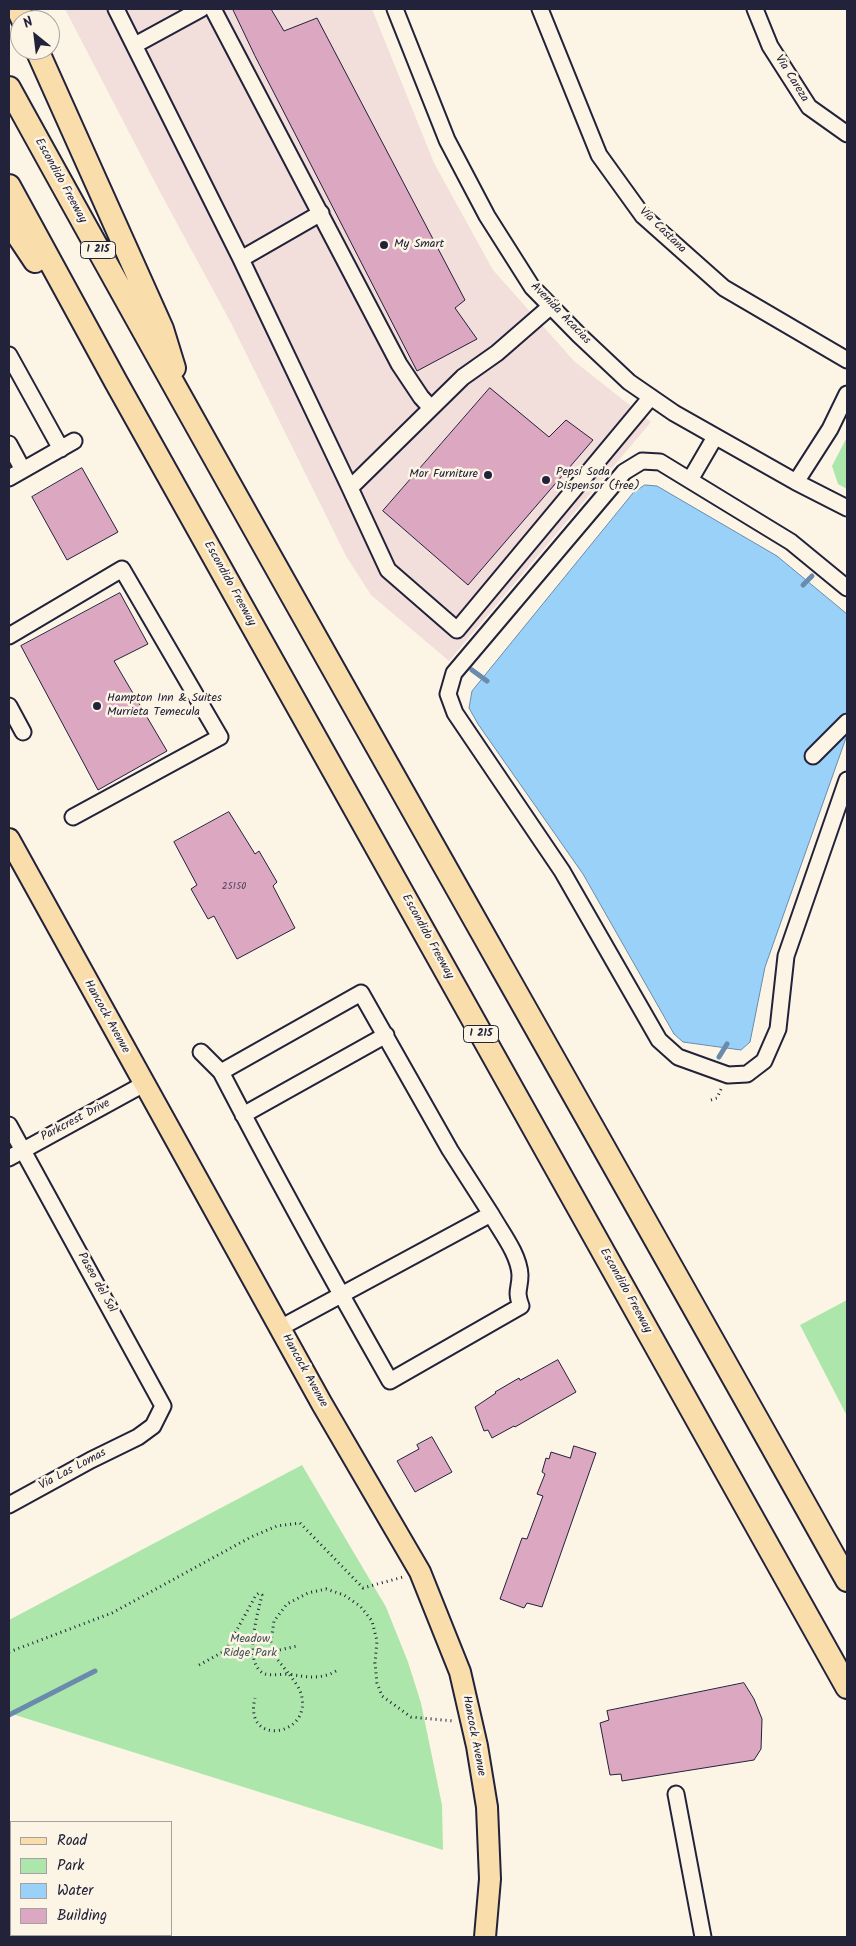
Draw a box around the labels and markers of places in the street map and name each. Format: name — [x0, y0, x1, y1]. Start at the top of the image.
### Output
place label: My Smart — [394, 238, 444, 252]
marker: My Smart — [378, 239, 390, 251]
place label: Pepsi Soda Dispensor (free) — [556, 466, 640, 494]
place label: Mor Furniture — [409, 468, 478, 482]
marker: Mor Furniture — [482, 469, 494, 481]
marker: Pepsi Soda Dispensor (free) — [540, 474, 552, 486]
place label: Hampton Inn & Suites Murrieta Temecula — [107, 692, 222, 720]
marker: Hampton Inn & Suites Murrieta Temecula — [91, 700, 103, 712]

